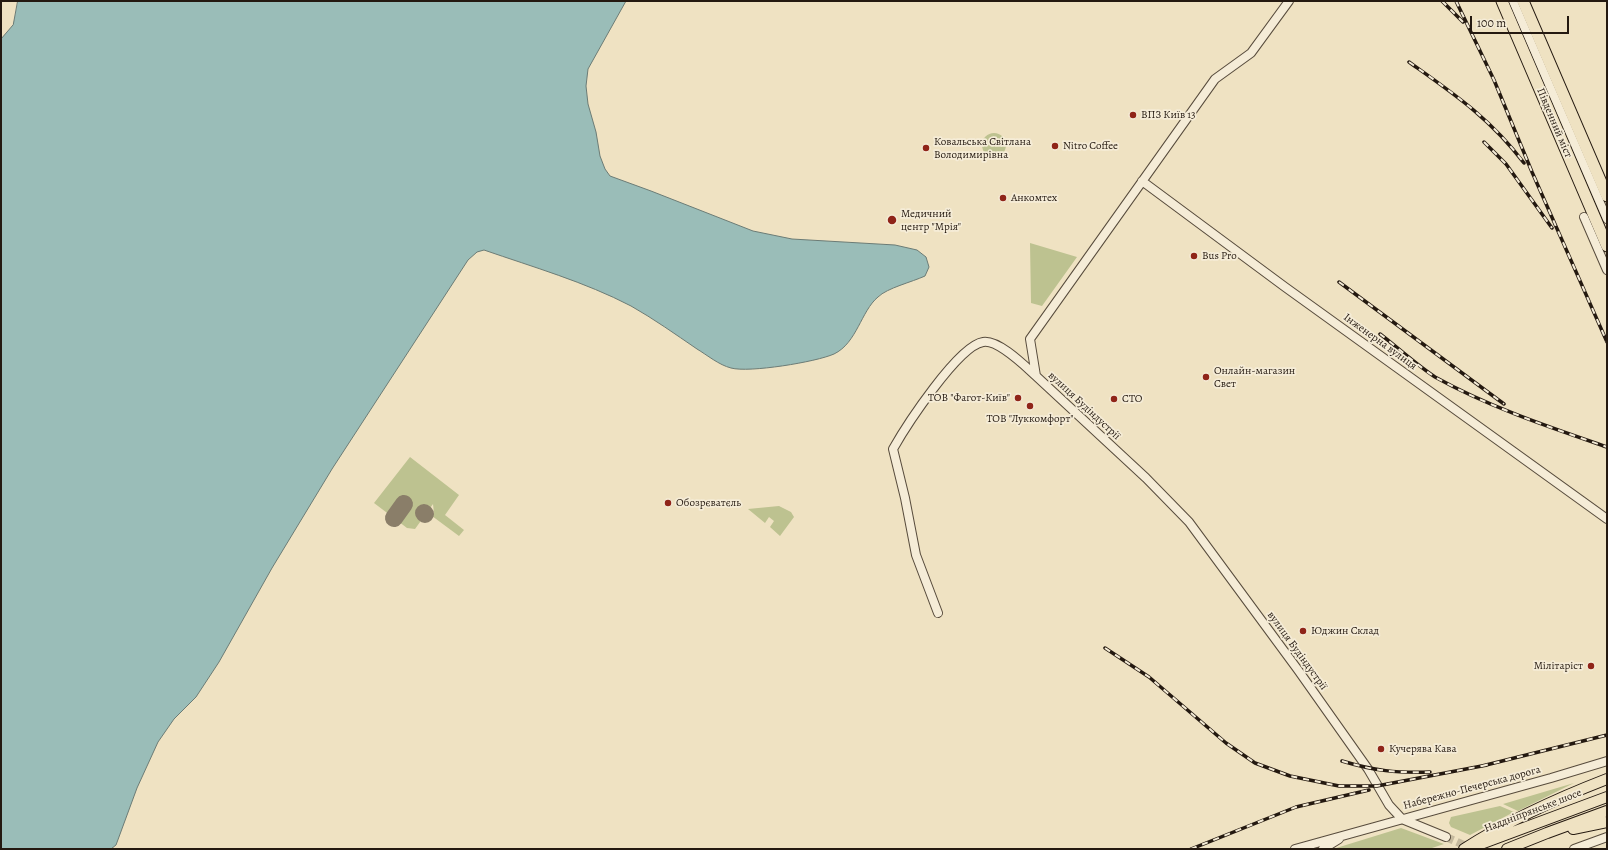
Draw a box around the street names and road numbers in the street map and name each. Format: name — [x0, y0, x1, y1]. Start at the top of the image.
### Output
street label: Південний міст — [1533, 86, 1575, 160]
street label: Інженерна вулиця — [1341, 311, 1419, 373]
street label: вулиця Будіндустрії — [1045, 369, 1123, 443]
street label: вулиця Будіндустрії — [1264, 609, 1330, 693]
street label: Набережно-Печерська дорога — [1402, 763, 1542, 813]
street label: Наддніпрянське шосе — [1482, 786, 1584, 836]

